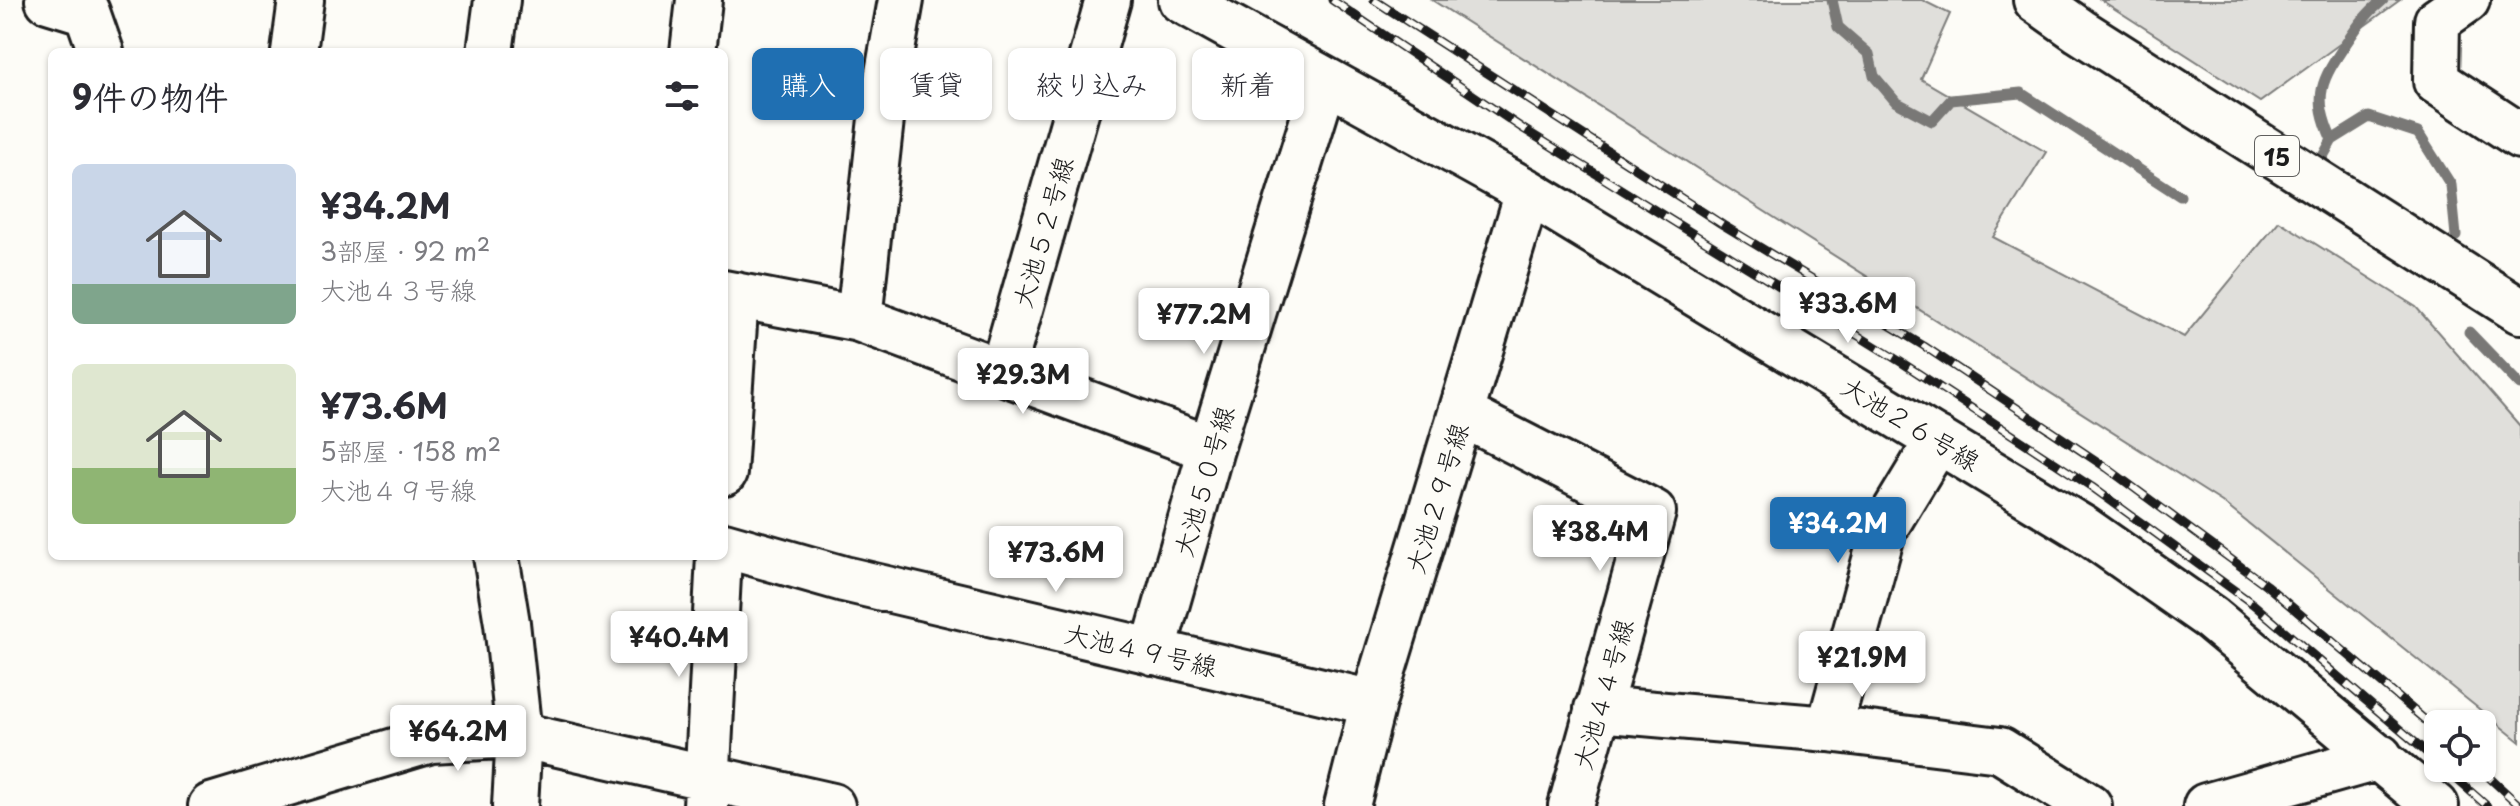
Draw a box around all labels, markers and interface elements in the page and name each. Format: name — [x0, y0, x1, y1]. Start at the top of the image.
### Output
chip: 購入 — [752, 48, 864, 120]
chip: 賃貸 — [880, 48, 992, 120]
chip: 絞り込み — [1008, 48, 1176, 120]
chip: 新着 — [1192, 48, 1304, 120]
text: 9件の物件 — [72, 70, 228, 122]
icon: filters — [660, 74, 704, 118]
road number: 15 — [2255, 136, 2299, 176]
street label: 大池５２号線 — [1002, 152, 1082, 312]
text: ¥34.2M — [320, 179, 451, 231]
icon: home — [136, 196, 232, 292]
text: 3部屋 · 92 m² — [320, 231, 490, 270]
text: 大池４３号線 — [320, 270, 476, 309]
pin: ¥33.6M — [1783, 277, 1913, 345]
text: ¥33.6M — [1798, 283, 1898, 322]
pin: ¥77.2M — [1139, 288, 1269, 356]
text: ¥77.2M — [1156, 294, 1252, 333]
pin: ¥29.3M — [958, 348, 1088, 416]
text: ¥29.3M — [976, 354, 1070, 393]
street label: 大池２６号線 — [1834, 366, 1988, 480]
text: ¥73.6M — [320, 379, 448, 431]
icon: home — [136, 396, 232, 492]
street label: 大池５０号線 — [1163, 401, 1243, 561]
street label: 大池２９号線 — [1395, 418, 1477, 578]
text: 5部屋 · 158 m² — [320, 431, 501, 470]
text: 大池４９号線 — [320, 470, 476, 509]
pin: ¥34.2M — [1773, 497, 1903, 565]
text: ¥34.2M — [1788, 503, 1888, 542]
pin: ¥38.4M — [1535, 505, 1665, 573]
text: ¥38.4M — [1551, 511, 1649, 550]
pin: ¥73.6M — [991, 526, 1121, 594]
text: ¥73.6M — [1007, 532, 1105, 571]
pin: ¥40.4M — [614, 611, 744, 679]
street label: 大池４９号線 — [1061, 612, 1221, 686]
street label: 大池４４号線 — [1562, 614, 1642, 774]
text: ¥40.4M — [629, 617, 729, 656]
pin: ¥21.9M — [1797, 631, 1927, 699]
text: ¥21.9M — [1817, 637, 1907, 676]
pin: ¥64.2M — [393, 705, 523, 773]
map controls — [2424, 710, 2496, 782]
button: locate — [2424, 710, 2496, 782]
text: ¥64.2M — [408, 711, 508, 750]

